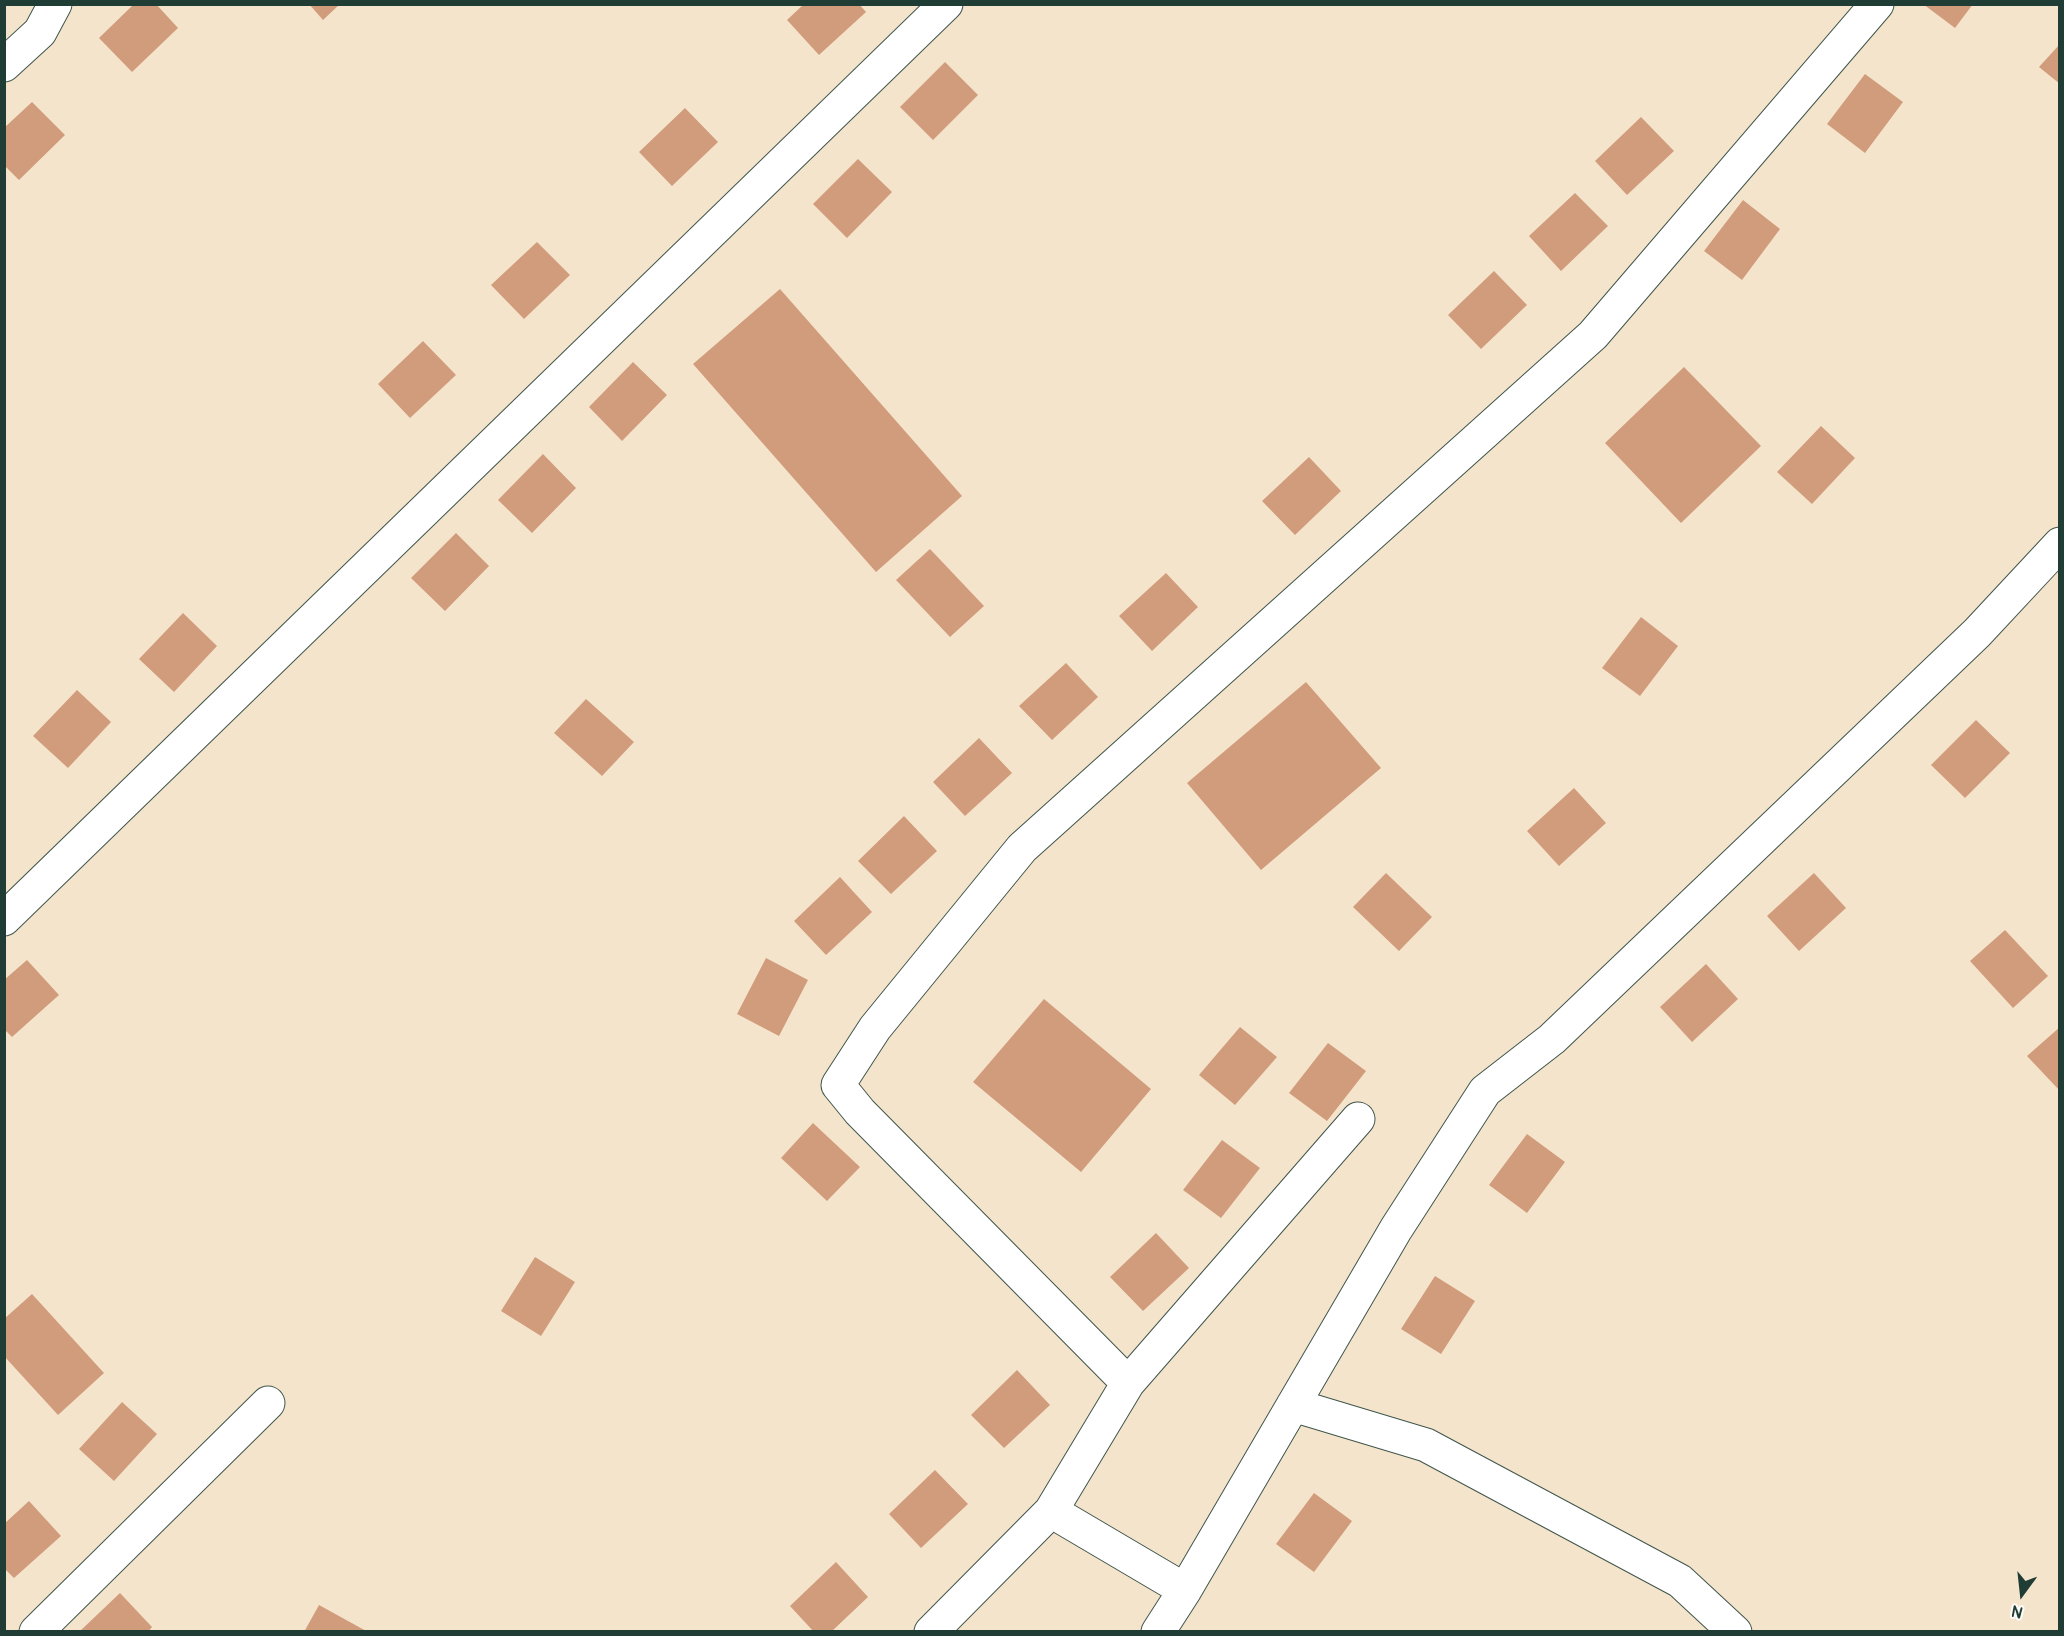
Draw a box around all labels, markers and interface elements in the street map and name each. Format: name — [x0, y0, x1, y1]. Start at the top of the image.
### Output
north arrow — [1992, 1564, 2052, 1624]
text: N — [2010, 1600, 2025, 1622]

